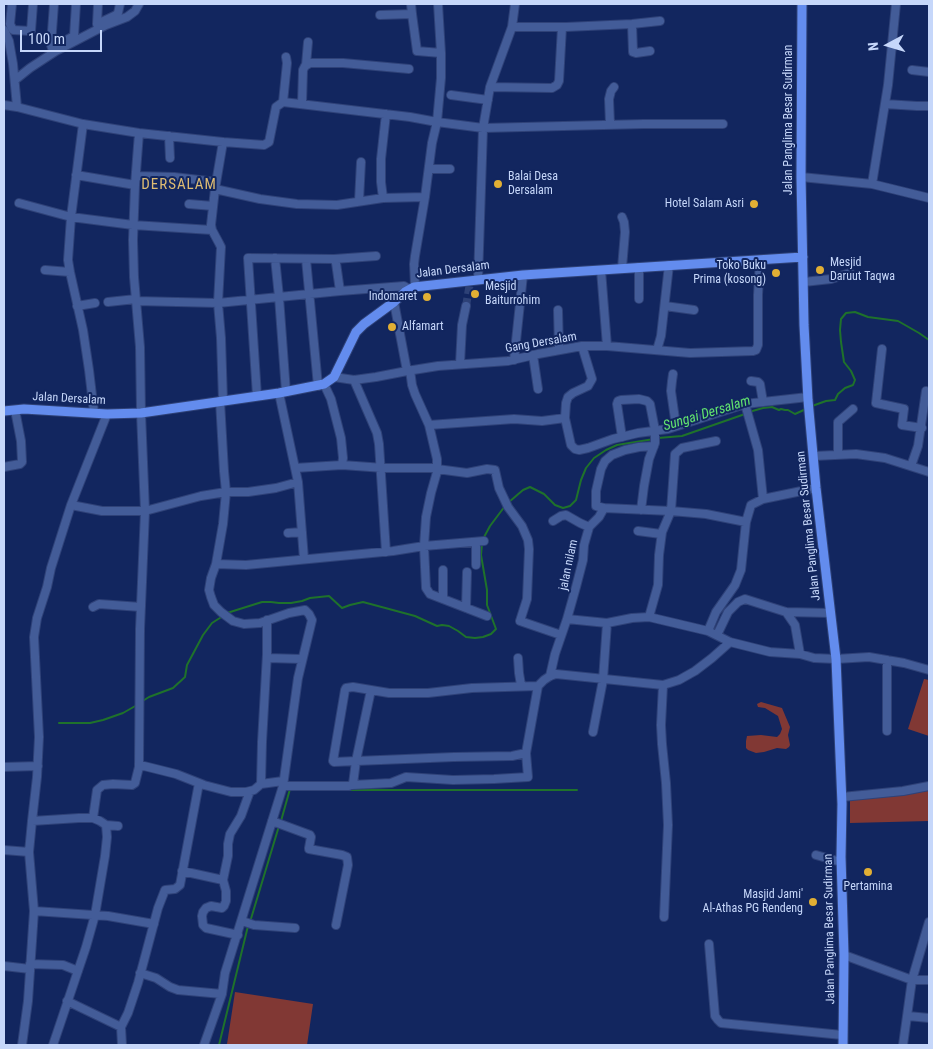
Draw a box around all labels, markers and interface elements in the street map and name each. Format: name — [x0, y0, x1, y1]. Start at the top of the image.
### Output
scale bar — [22, 20, 105, 52]
north arrow — [863, 20, 913, 70]
text: 100 m — [28, 30, 65, 48]
text: N — [865, 41, 881, 52]
street label: Jalan Panglima Besar Sudirman — [782, 45, 796, 195]
place label: Balai Desa Dersalam — [508, 170, 558, 198]
district label: DERSALAM — [140, 176, 218, 194]
marker: Balai Desa Dersalam — [492, 178, 504, 190]
place label: Hotel Salam Asri — [665, 197, 744, 211]
marker: Hotel Salam Asri — [748, 198, 760, 210]
place label: Mesjid Daruut Taqwa — [830, 256, 895, 284]
street label: Jalan Dersalam — [416, 258, 490, 282]
place label: Toko Buku Prima (kosong) — [693, 259, 766, 287]
marker: Mesjid Daruut Taqwa — [814, 264, 826, 276]
marker: Toko Buku Prima (kosong) — [770, 267, 782, 279]
place label: Mesjid Baiturrohim — [485, 280, 540, 308]
marker: Mesjid Baiturrohim — [469, 288, 481, 300]
place label: Indomaret — [369, 290, 417, 304]
marker: Indomaret — [421, 291, 433, 303]
place label: Alfamart — [402, 320, 444, 334]
marker: Alfamart — [386, 321, 398, 333]
street label: Gang Dersalam — [504, 330, 578, 356]
street label: Jalan Dersalam — [32, 390, 106, 408]
water label: Sungai Dersalam — [661, 393, 753, 435]
street label: Jalan Panglima Besar Sudirman — [794, 450, 824, 602]
street label: jalan nilam — [557, 538, 581, 592]
street label: Jalan Panglima Besar Sudirman — [821, 854, 839, 1004]
marker: Pertamina — [862, 866, 874, 878]
place label: Pertamina — [844, 880, 892, 894]
place label: Masjid Jami' Al-Athas PG Rendeng — [703, 888, 803, 916]
marker: Masjid Jami' Al-Athas PG Rendeng — [807, 896, 819, 908]

